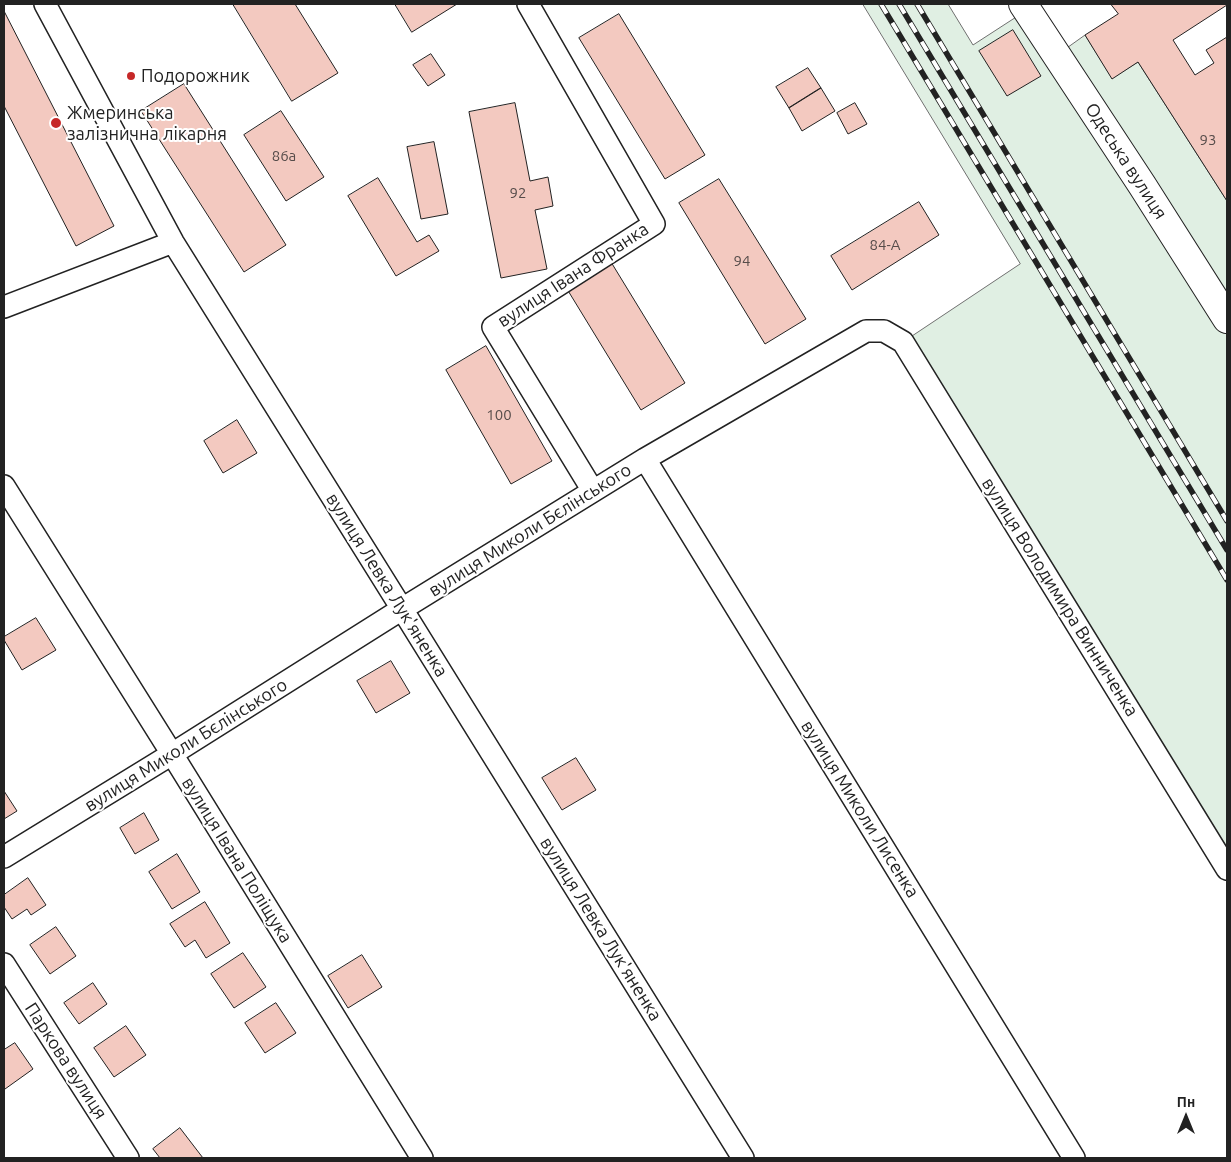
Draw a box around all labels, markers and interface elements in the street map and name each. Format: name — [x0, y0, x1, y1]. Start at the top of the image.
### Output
place label: Подорожник — [141, 65, 250, 87]
marker: Подорожник — [125, 70, 137, 82]
street label: Одеська вулиця — [1080, 99, 1172, 223]
place label: Жмеринська залізнична лікарня — [67, 102, 227, 144]
marker: Жмеринська залізнична лікарня — [49, 116, 63, 130]
house number: 93 — [1200, 131, 1216, 149]
house number: 86а — [272, 147, 296, 165]
house number: 92 — [510, 184, 526, 202]
street label: вулиця Івана Франка — [493, 218, 653, 332]
house number: 84-А — [869, 236, 901, 254]
house number: 94 — [734, 252, 750, 270]
house number: 100 — [486, 406, 512, 424]
street label: вулиця Миколи Бєлінського — [425, 459, 635, 601]
street label: вулиця Володимира Винниченка — [977, 473, 1143, 721]
street label: вулиця Левка Лук'яненка — [322, 489, 452, 681]
street label: вулиця Миколи Бєлінського — [81, 674, 291, 816]
street label: вулиця Миколи Лисенка — [796, 716, 924, 902]
street label: вулиця Івана Поліщука — [177, 773, 297, 947]
street label: вулиця Левка Лук'яненка — [536, 833, 666, 1025]
street label: Паркова вулиця — [20, 999, 112, 1123]
north arrow — [1161, 1092, 1211, 1142]
text: Пн — [1177, 1094, 1195, 1110]

